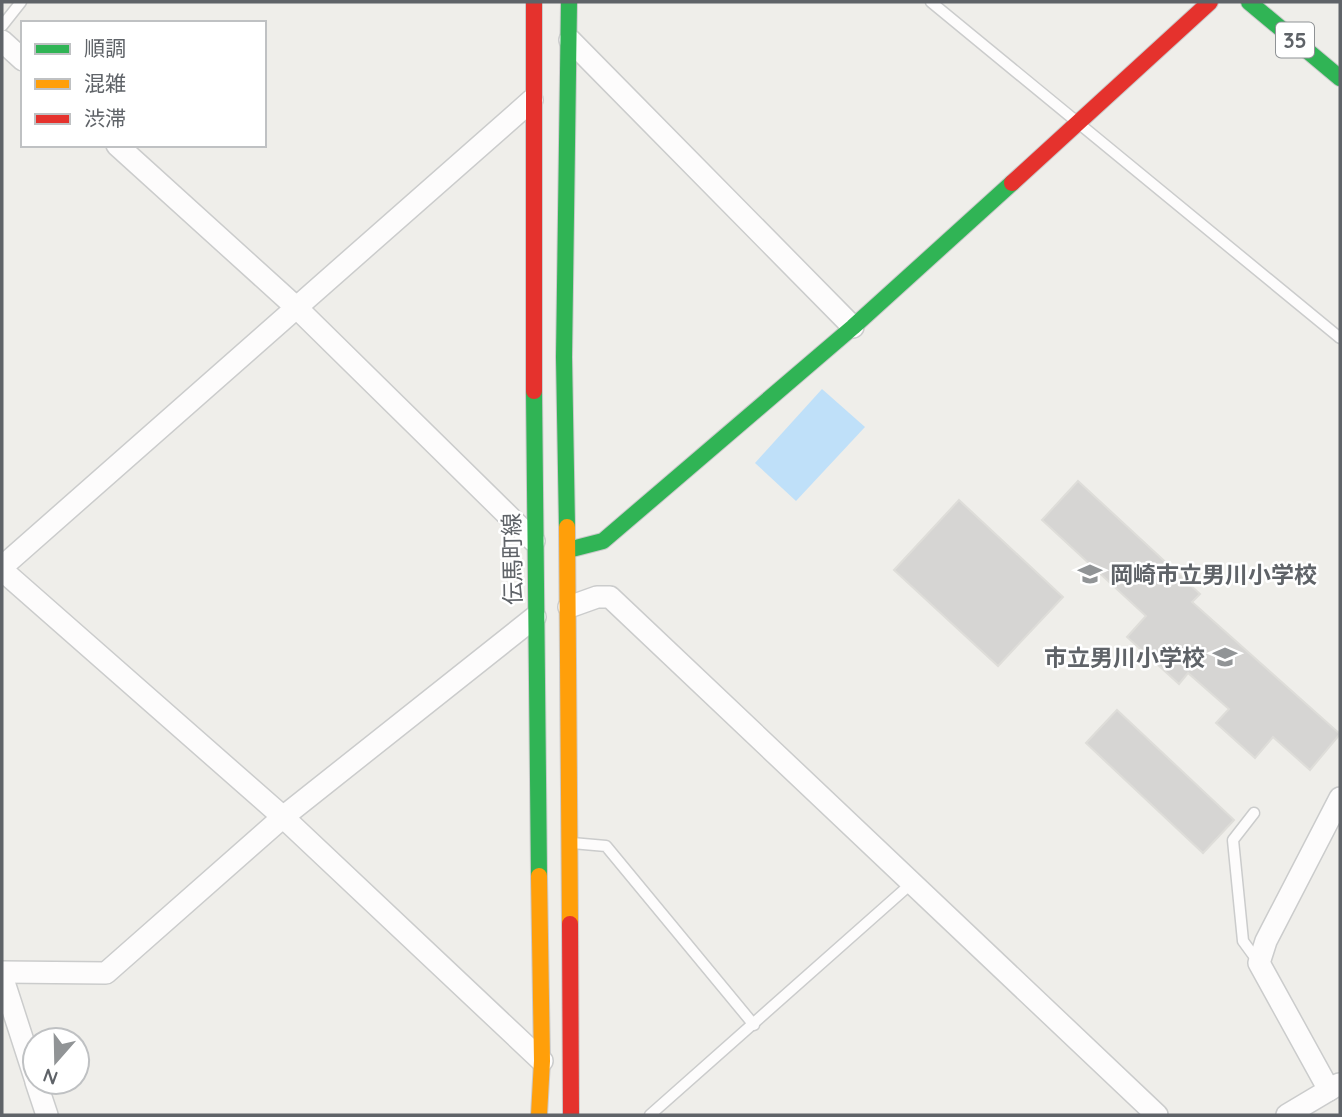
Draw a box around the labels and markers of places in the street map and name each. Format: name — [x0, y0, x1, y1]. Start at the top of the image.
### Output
school or university icon: 岡崎市立男川小学校 — [1076, 560, 1104, 588]
place label: 岡崎市立男川小学校 — [1110, 560, 1317, 589]
place label: 市立男川小学校 — [1044, 643, 1205, 672]
school or university icon: 市立男川小学校 — [1211, 643, 1239, 671]

